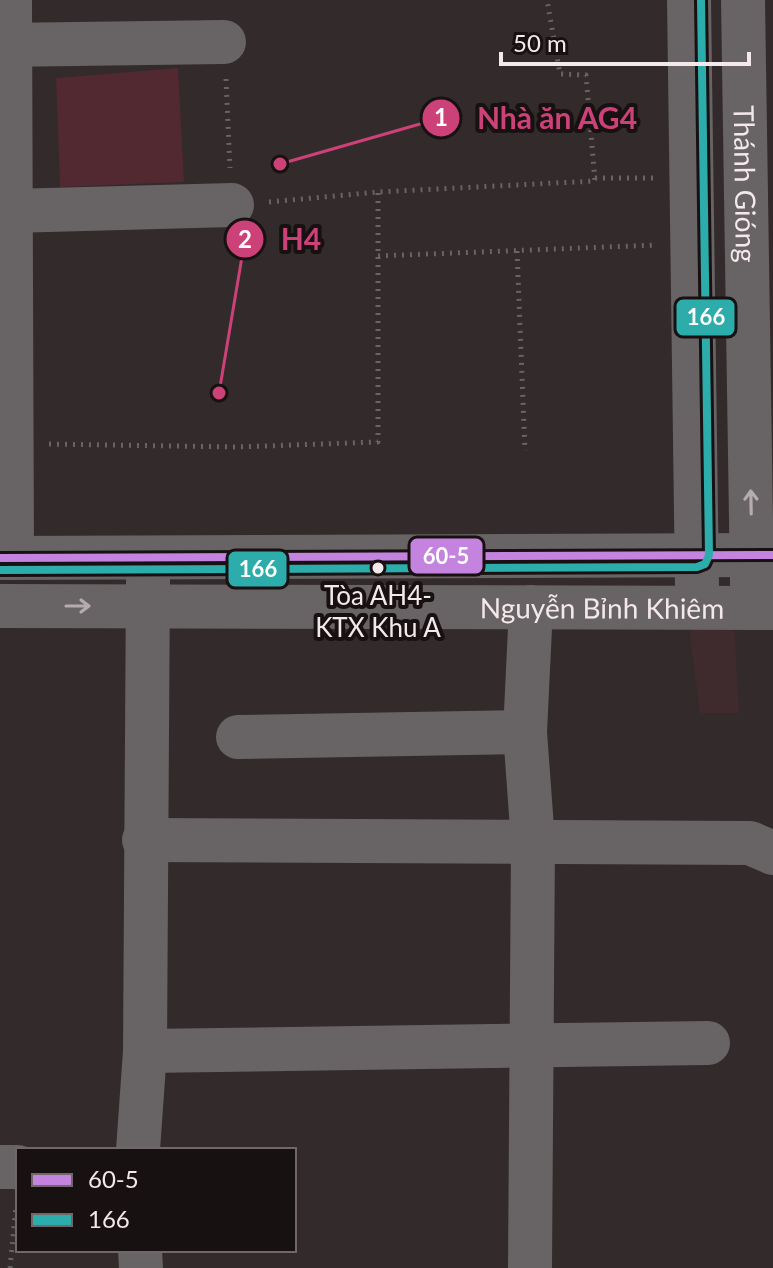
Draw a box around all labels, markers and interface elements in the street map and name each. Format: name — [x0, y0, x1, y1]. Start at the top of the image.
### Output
scale bar — [501, 16, 749, 66]
text: 50 m — [513, 28, 567, 57]
callout: Nhà ăn AG4 — [421, 91, 654, 145]
text: Nhà ăn AG4 — [477, 99, 637, 135]
text: 1 — [434, 102, 448, 131]
street label: Thánh Gióng — [728, 105, 764, 263]
callout: H4 — [225, 212, 338, 266]
text: H4 — [281, 220, 321, 256]
text: 2 — [238, 224, 252, 253]
line badge: 166 — [675, 298, 736, 337]
text: 166 — [687, 303, 725, 330]
one-way arrow — [743, 489, 758, 516]
line badge: 60-5 — [409, 537, 484, 575]
text: 60-5 — [423, 542, 469, 569]
line badge: 166 — [227, 550, 288, 588]
text: 166 — [239, 555, 277, 582]
marker: Tòa AH4- KTX Khu A — [370, 560, 386, 576]
place label: Tòa AH4- KTX Khu A — [315, 579, 441, 643]
street label: Nguyễn Bỉnh Khiêm — [480, 590, 724, 625]
one-way arrow — [64, 598, 91, 614]
legend — [16, 1148, 296, 1252]
text: 60-5 — [88, 1164, 139, 1193]
text: 166 — [88, 1204, 130, 1233]

